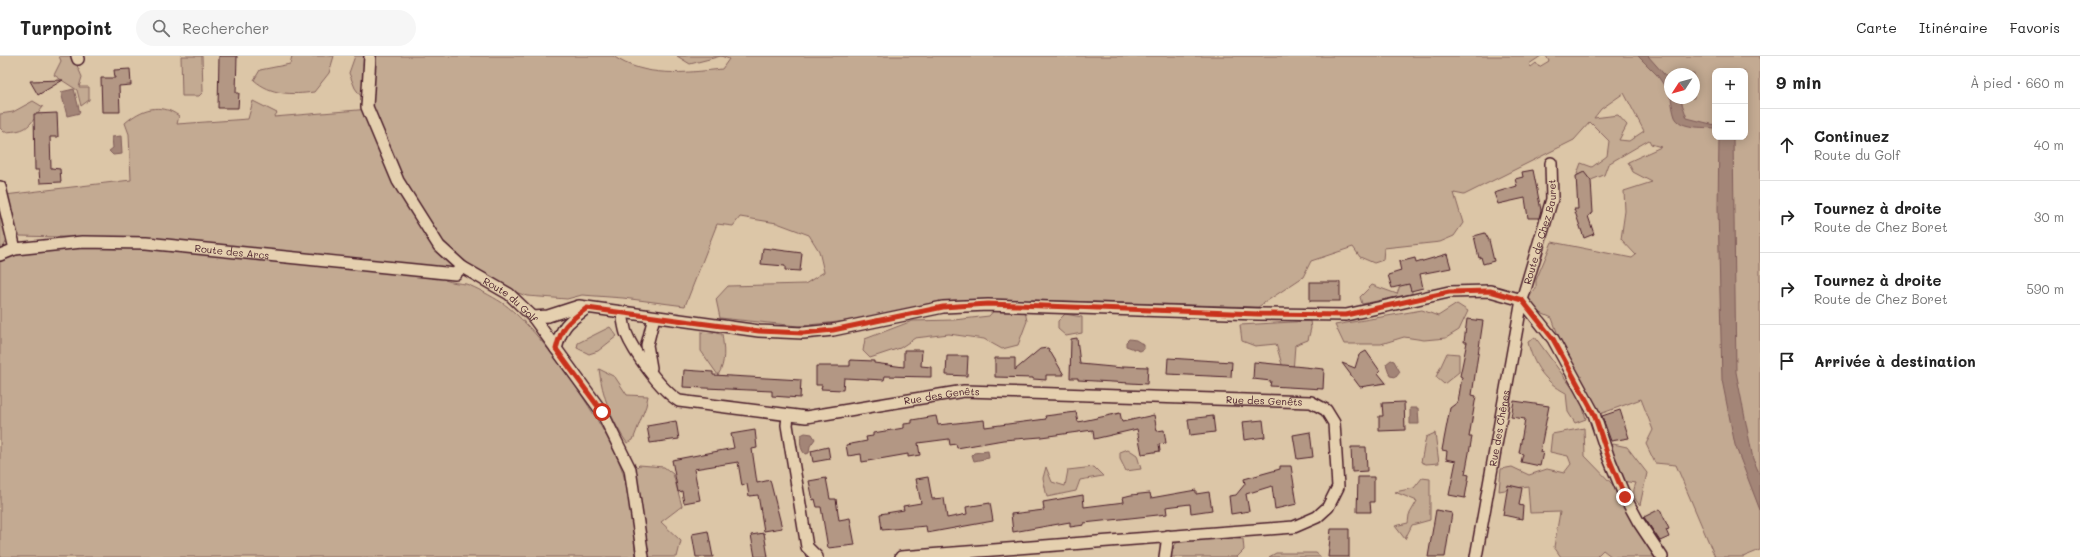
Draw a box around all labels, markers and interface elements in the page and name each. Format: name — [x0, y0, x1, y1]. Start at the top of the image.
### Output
search box — [136, 10, 416, 46]
text: Turnpoint — [20, 15, 112, 40]
icon: search — [150, 17, 172, 39]
text: Rechercher — [182, 18, 269, 38]
text: Carte — [1856, 18, 1897, 37]
text: Itinéraire — [1919, 18, 1988, 37]
text: Favoris — [2010, 18, 2060, 37]
north arrow — [1664, 68, 1700, 104]
map controls — [1712, 68, 1748, 140]
button: + — [1712, 68, 1748, 104]
text: 9 min — [1776, 71, 1821, 93]
text: À pied · 660 m — [1970, 74, 2064, 91]
button: − — [1712, 104, 1748, 140]
text: Continuez — [1814, 126, 1889, 146]
icon: ahead — [1776, 134, 1798, 156]
text: 40 m — [2034, 136, 2064, 153]
text: Route du Golf — [1814, 146, 1900, 163]
street label: Route de Chez Bauret — [1520, 179, 1559, 286]
text: Tournez à droite — [1814, 198, 1942, 218]
icon: right — [1776, 206, 1798, 228]
text: 30 m — [2034, 208, 2064, 225]
text: Route de Chez Boret — [1814, 218, 1948, 235]
street label: Route des Arcs — [194, 241, 270, 262]
text: Tournez à droite — [1814, 270, 1942, 290]
street label: Route du Golf — [481, 274, 542, 326]
icon: right — [1776, 278, 1798, 300]
text: 590 m — [2026, 280, 2064, 297]
text: Route de Chez Boret — [1814, 290, 1948, 307]
icon: arrive — [1776, 350, 1798, 372]
text: Arrivée à destination — [1814, 351, 1976, 371]
street label: Rue des Genêts — [903, 384, 980, 408]
street label: Rue des Chênes — [1485, 389, 1513, 467]
street label: Rue des Genêts — [1226, 392, 1303, 409]
route start — [593, 403, 611, 421]
route end — [1616, 488, 1634, 506]

